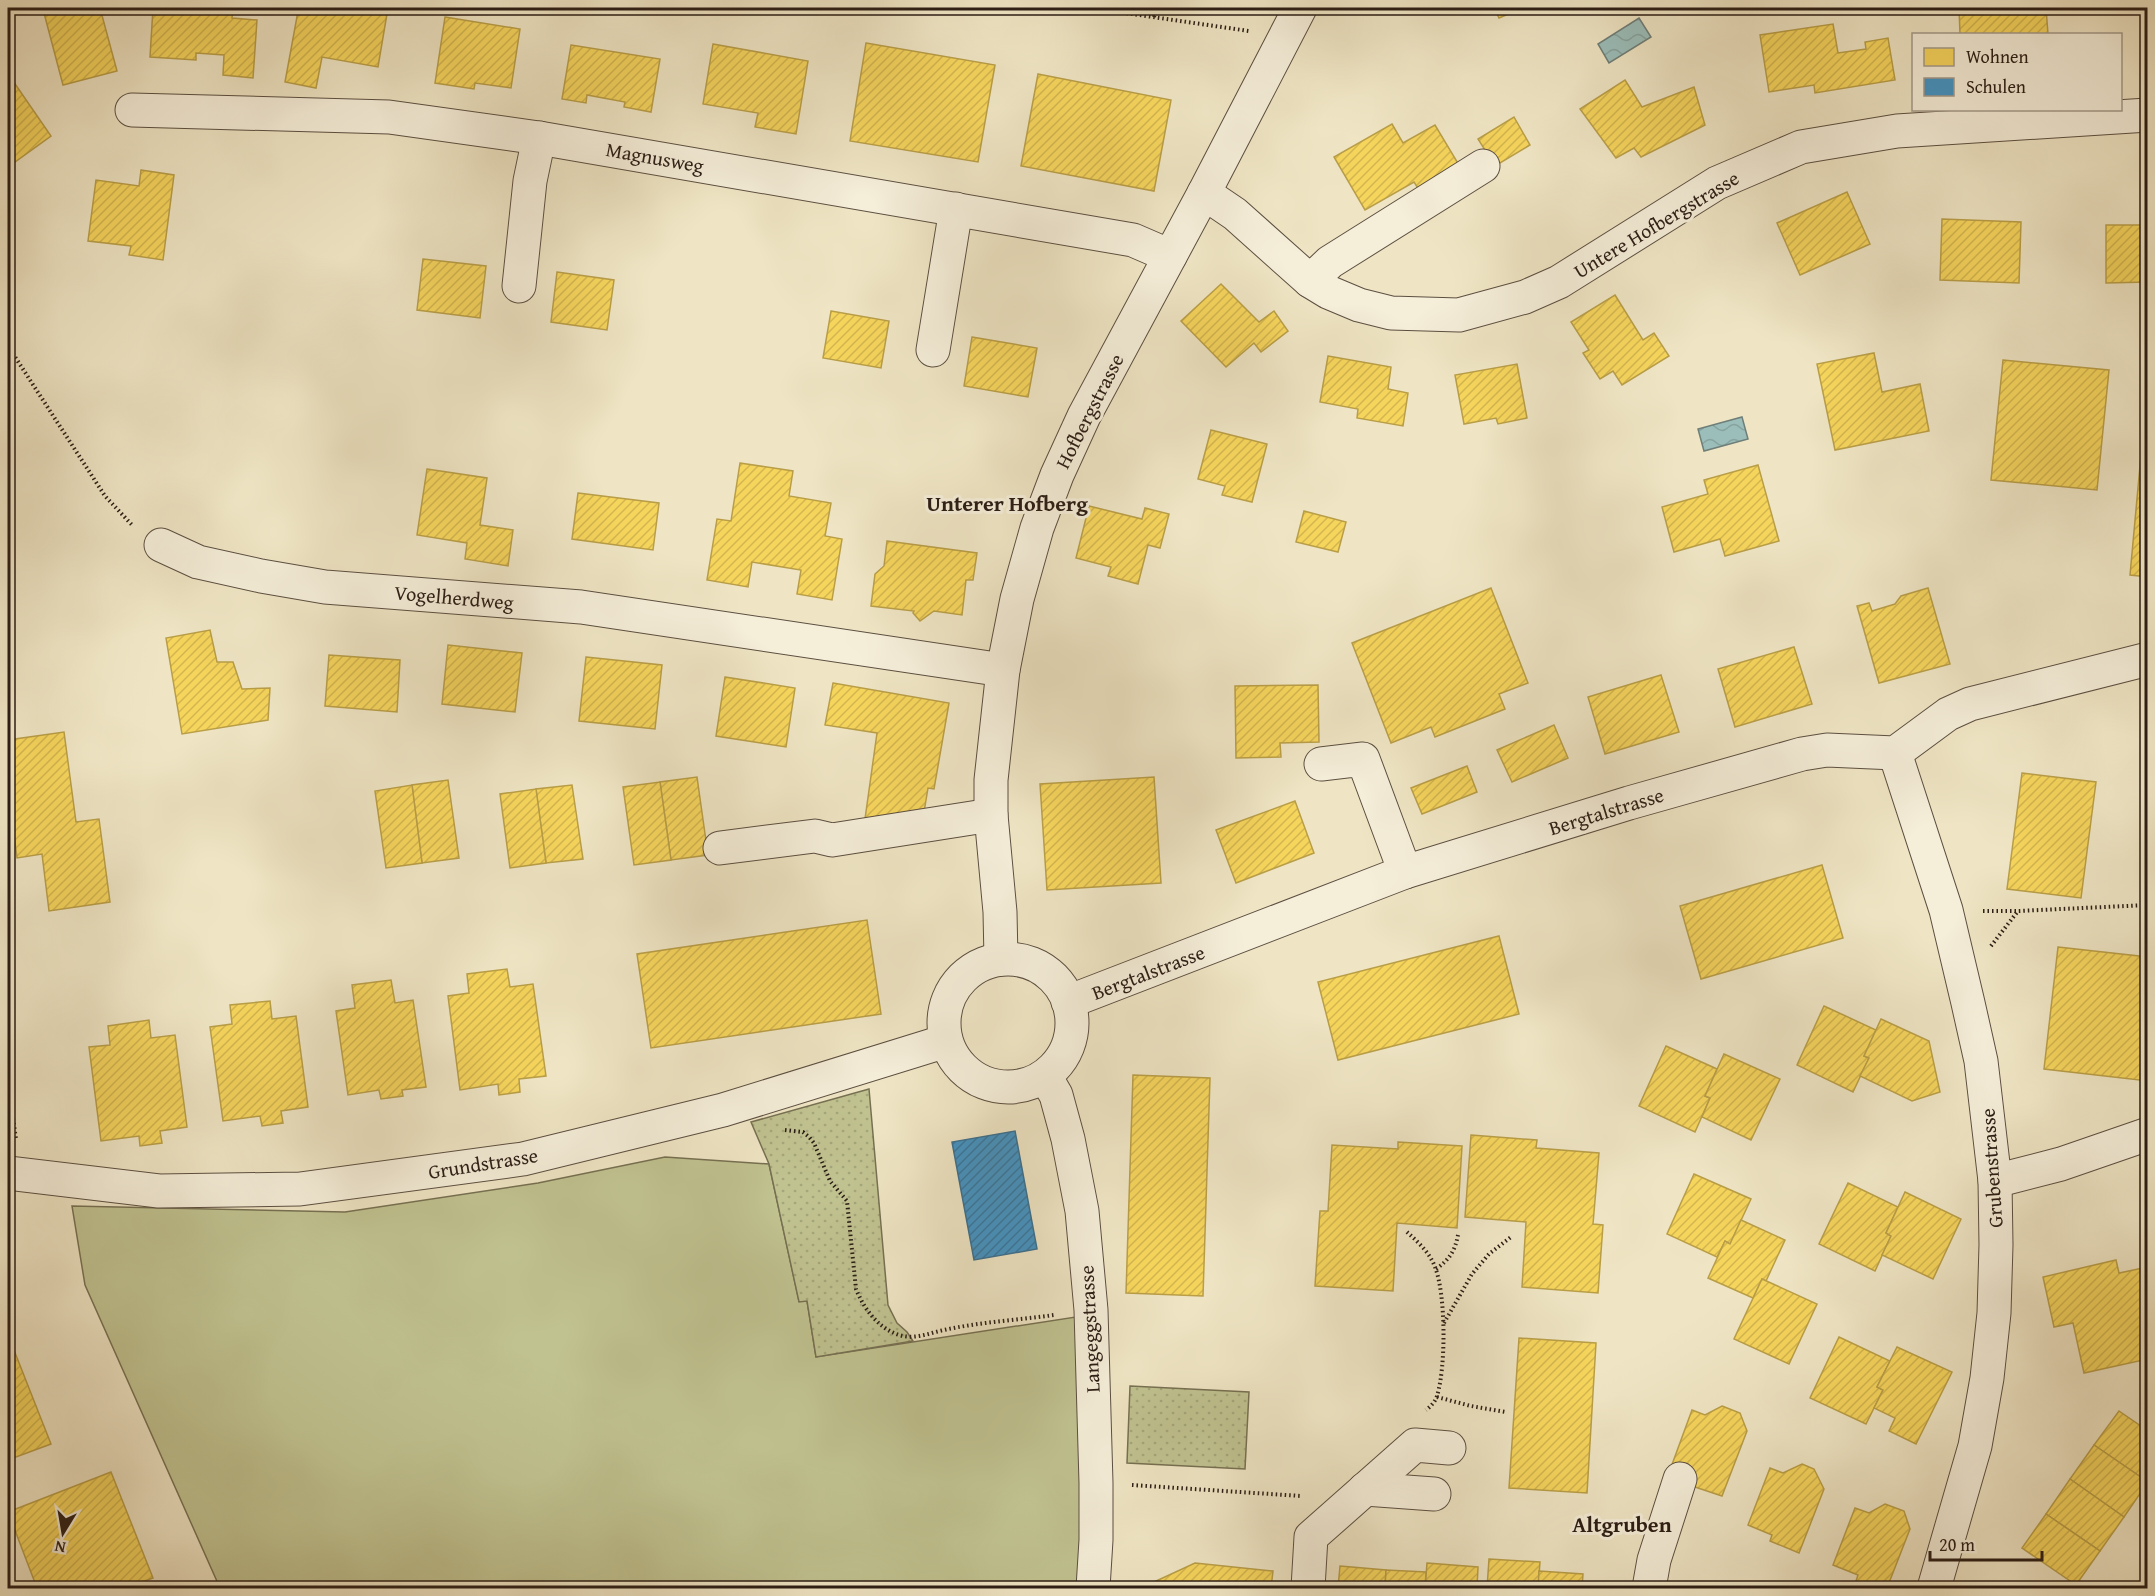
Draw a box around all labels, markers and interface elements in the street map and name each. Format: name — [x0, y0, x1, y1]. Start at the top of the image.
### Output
legend — [1912, 33, 2122, 111]
text: Wohnen — [1966, 43, 2029, 70]
text: Schulen — [1966, 73, 2026, 100]
street label: Magnusweg — [604, 134, 706, 180]
street label: Untere Hofbergstrasse — [1568, 163, 1744, 285]
street label: Hofbergstrasse — [1048, 348, 1130, 474]
district label: Unterer Hofberg — [926, 487, 1088, 519]
street label: Vogelherdweg — [393, 577, 515, 617]
street label: Bergtalstrasse — [1545, 780, 1667, 842]
street label: Bergtalstrasse — [1087, 937, 1209, 1007]
street label: Grubenstrasse — [1972, 1107, 2010, 1229]
street label: Grundstrasse — [426, 1140, 540, 1186]
street label: Langeggstrasse — [1071, 1265, 1107, 1393]
north arrow — [33, 1503, 93, 1563]
district label: Altgruben — [1572, 1508, 1672, 1540]
scale bar — [1930, 1524, 2042, 1562]
text: 20 m — [1939, 1531, 1975, 1558]
text: N — [52, 1535, 68, 1561]

